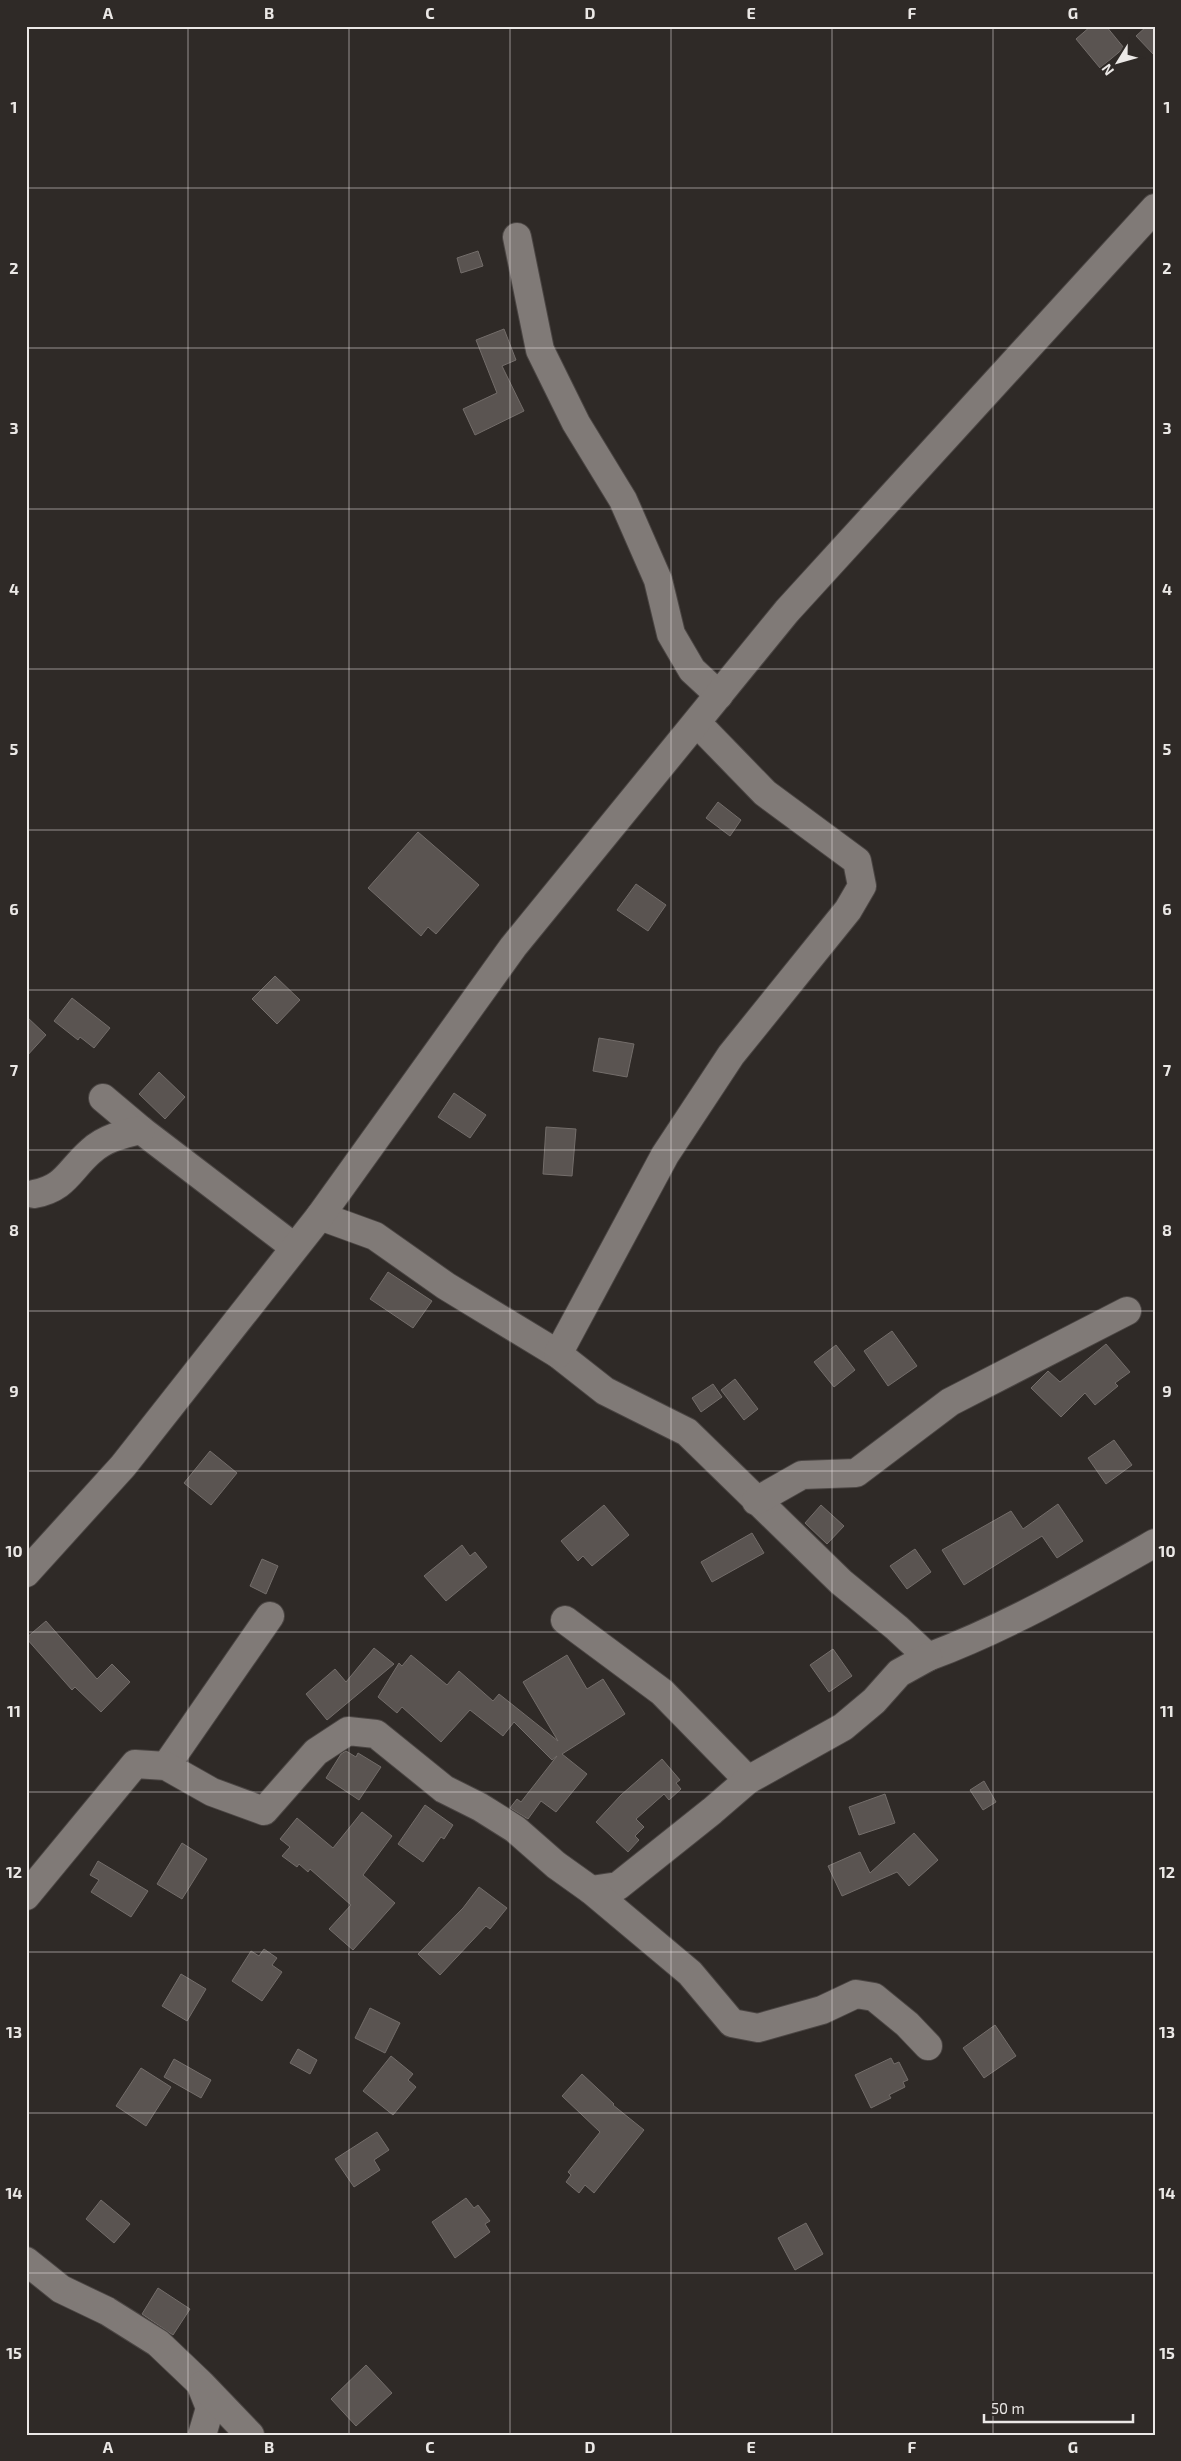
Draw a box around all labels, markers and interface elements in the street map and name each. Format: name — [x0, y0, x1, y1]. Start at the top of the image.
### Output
text: A — [103, 3, 114, 22]
text: B — [264, 3, 274, 22]
text: C — [425, 3, 435, 22]
text: D — [585, 3, 596, 22]
text: E — [746, 3, 756, 22]
text: F — [908, 3, 917, 22]
text: G — [1068, 3, 1078, 22]
north arrow — [1094, 38, 1144, 88]
text: N — [1097, 61, 1117, 79]
text: 1 — [11, 97, 17, 116]
text: 1 — [1164, 97, 1170, 116]
text: 2 — [9, 258, 19, 277]
text: 2 — [1162, 258, 1172, 277]
text: 3 — [9, 418, 19, 437]
text: 3 — [1162, 418, 1172, 437]
text: 4 — [9, 579, 19, 598]
text: 4 — [1162, 579, 1172, 598]
text: 5 — [10, 739, 19, 758]
text: 5 — [1163, 739, 1172, 758]
text: 6 — [9, 899, 19, 918]
text: 6 — [1162, 899, 1172, 918]
text: 7 — [10, 1060, 19, 1079]
text: 7 — [1163, 1060, 1172, 1079]
text: 8 — [9, 1220, 19, 1239]
text: 8 — [1162, 1220, 1172, 1239]
text: 9 — [9, 1381, 19, 1400]
text: 9 — [1162, 1381, 1172, 1400]
text: 10 — [5, 1541, 23, 1560]
text: 10 — [1158, 1541, 1176, 1560]
text: 11 — [7, 1701, 21, 1720]
text: 11 — [1160, 1701, 1174, 1720]
text: 12 — [6, 1862, 22, 1881]
text: 12 — [1159, 1862, 1175, 1881]
text: 13 — [6, 2022, 22, 2041]
text: 13 — [1159, 2022, 1175, 2041]
text: 14 — [5, 2183, 23, 2202]
text: 14 — [1158, 2183, 1176, 2202]
text: 15 — [6, 2343, 22, 2362]
text: 15 — [1159, 2343, 1175, 2362]
scale bar — [984, 2391, 1132, 2423]
text: 50 m — [991, 2399, 1025, 2417]
text: A — [103, 2437, 114, 2456]
text: B — [264, 2437, 274, 2456]
text: C — [425, 2437, 435, 2456]
text: D — [585, 2437, 596, 2456]
text: E — [746, 2437, 756, 2456]
text: F — [908, 2437, 917, 2456]
text: G — [1068, 2437, 1078, 2456]

